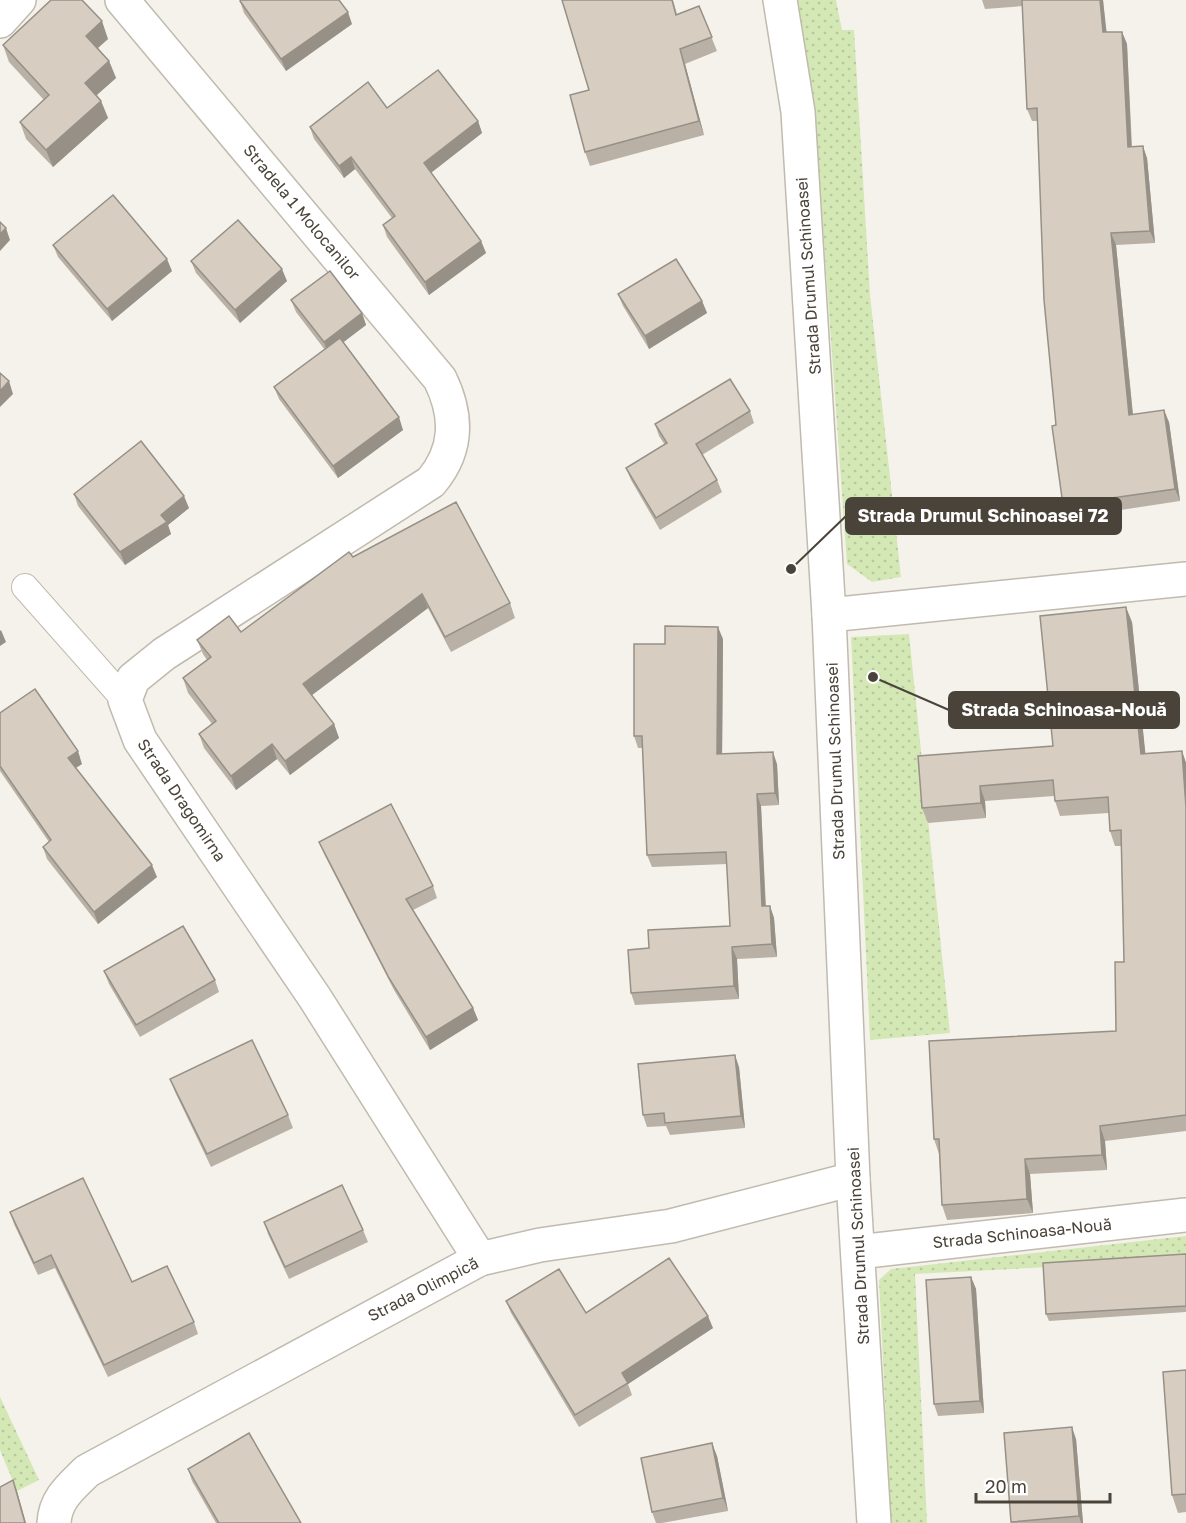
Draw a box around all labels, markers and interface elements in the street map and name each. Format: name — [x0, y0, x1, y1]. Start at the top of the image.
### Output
street label: Stradela 1 Molocanilor — [239, 140, 365, 284]
street label: Strada Drumul Schinoasei — [791, 177, 825, 375]
callout: Strada Drumul Schinoasei 72 — [846, 498, 1121, 534]
text: Strada Drumul Schinoasei 72 — [857, 504, 1109, 526]
street label: Strada Drumul Schinoasei — [822, 662, 848, 860]
callout: Strada Schinoasa-Nouă — [949, 692, 1179, 728]
text: Strada Schinoasa-Nouă — [961, 698, 1167, 720]
street label: Strada Dragomirna — [134, 735, 230, 865]
street label: Strada Drumul Schinoasei — [843, 1147, 873, 1345]
street label: Strada Schinoasa-Nouă — [931, 1214, 1113, 1252]
street label: Strada Olimpică — [364, 1252, 482, 1326]
scale bar — [976, 1466, 1110, 1504]
text: 20 m — [985, 1475, 1027, 1497]

